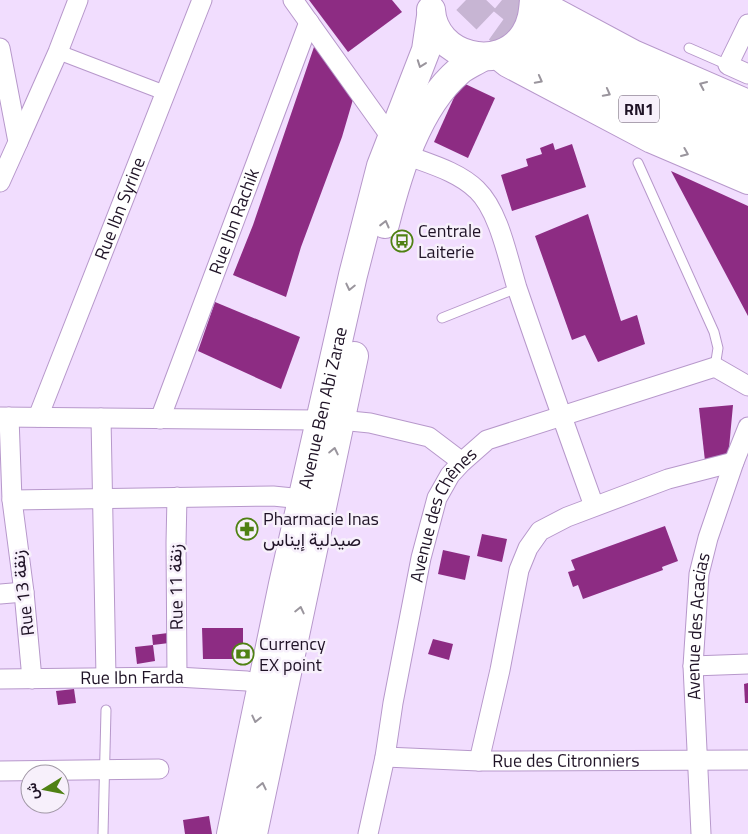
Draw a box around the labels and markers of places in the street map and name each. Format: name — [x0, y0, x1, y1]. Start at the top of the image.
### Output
place label: Centrale Laiterie — [418, 217, 481, 265]
bus stop icon: Centrale Laiterie — [390, 229, 414, 253]
place label: Pharmacie Inas صيدلية إيناس — [263, 505, 379, 553]
pharmacy icon: Pharmacie Inas صيدلية إيناس — [235, 517, 259, 541]
place label: Currency EX point — [259, 630, 326, 678]
bank icon: Currency EX point — [231, 642, 255, 666]

